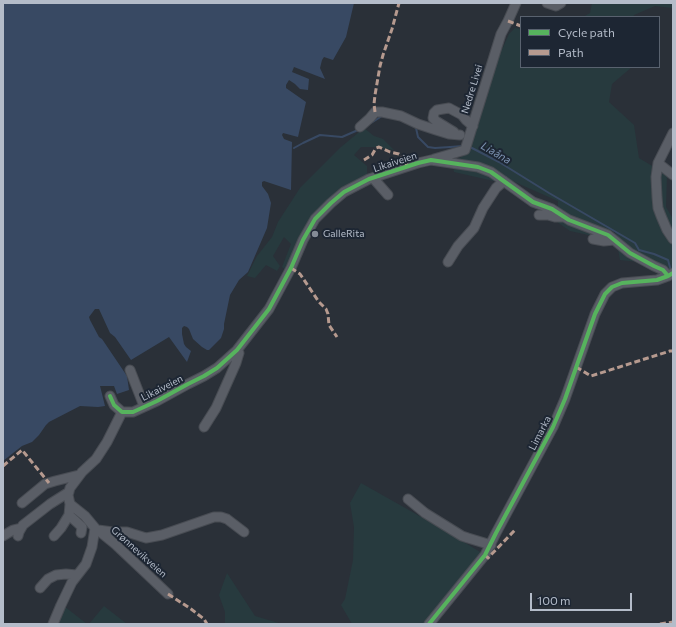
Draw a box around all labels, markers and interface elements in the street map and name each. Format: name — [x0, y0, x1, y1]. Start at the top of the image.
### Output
legend — [520, 16, 660, 68]
text: Cycle path — [558, 25, 615, 39]
text: Path — [558, 45, 584, 59]
street label: Nedre Livei — [459, 63, 485, 115]
water label: Liaåna — [479, 139, 513, 167]
street label: Likaiveien — [372, 149, 418, 175]
place label: GalleRita — [323, 228, 365, 240]
marker: GalleRita — [310, 229, 320, 239]
street label: Likaiveien — [139, 372, 185, 404]
street label: Limarka — [526, 414, 554, 452]
street label: Grønnevikveien — [109, 524, 169, 580]
scale bar — [532, 585, 634, 611]
text: 100 m — [537, 593, 571, 607]

